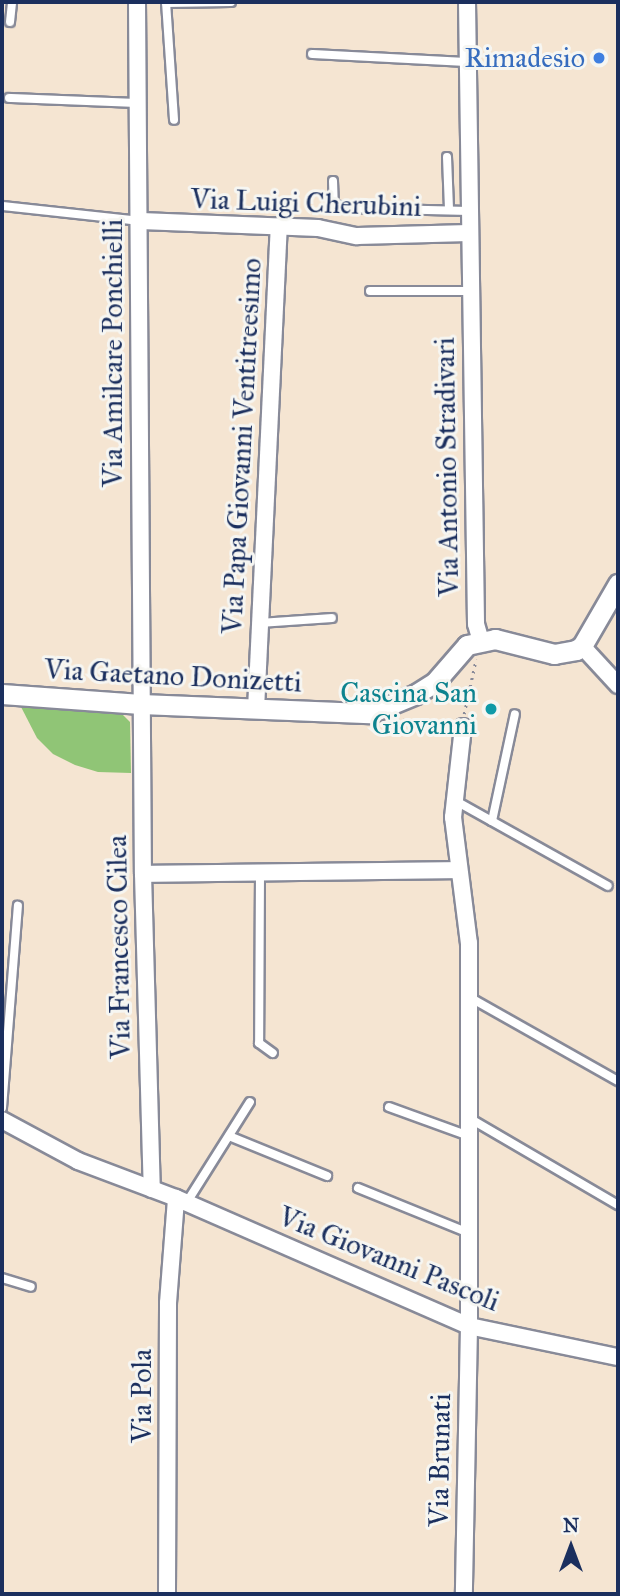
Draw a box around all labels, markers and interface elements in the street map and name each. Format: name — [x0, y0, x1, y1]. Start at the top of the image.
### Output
place label: Rimadesio — [464, 41, 585, 75]
marker: Rimadesio — [591, 50, 607, 66]
street label: Via Luigi Cherubini — [190, 182, 422, 224]
street label: Via Amilcare Ponchielli — [96, 219, 130, 487]
street label: Via Papa Giovanni Ventitreesimo — [215, 257, 269, 635]
street label: Via Antonio Stradivari — [428, 337, 466, 597]
street label: Via Gaetano Donizetti — [43, 652, 303, 700]
place label: Cascina San Giovanni — [340, 676, 477, 742]
marker: Cascina San Giovanni — [483, 701, 499, 717]
street label: Via Francesco Cilea — [100, 835, 138, 1059]
street label: Via Giovanni Pascoli — [274, 1199, 504, 1319]
street label: Via Pola — [125, 1349, 159, 1443]
street label: Via Brunati — [422, 1393, 458, 1527]
north arrow — [536, 1512, 606, 1582]
text: N — [563, 1514, 579, 1537]

